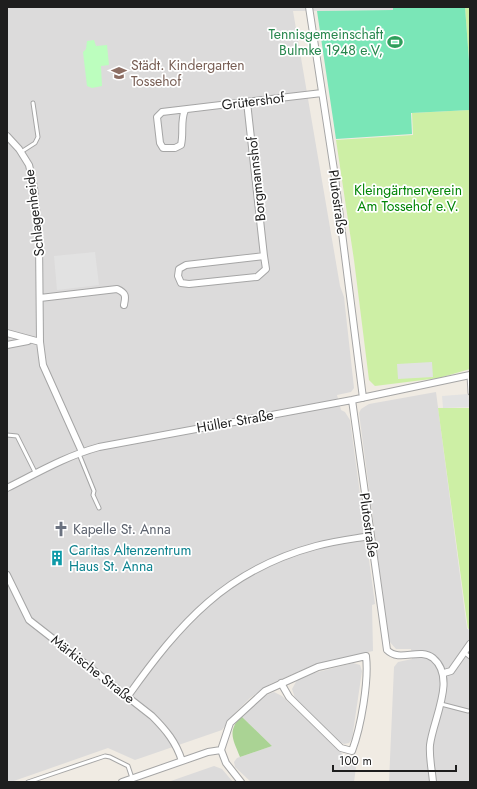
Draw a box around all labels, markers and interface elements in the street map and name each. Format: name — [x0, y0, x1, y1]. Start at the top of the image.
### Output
place label: Tennisgemeinschaft Bulmke 1948 e.V, — [269, 24, 384, 60]
sports icon: Tennisgemeinschaft Bulmke 1948 e.V, — [386, 33, 404, 51]
place label: Städt. Kindergarten Tossehof — [131, 55, 245, 91]
school or university icon: Städt. Kindergarten Tossehof — [110, 64, 128, 82]
street label: Grütershof — [221, 87, 286, 115]
street label: Borgmannshof — [242, 135, 270, 222]
street label: Schlagenheide — [19, 168, 49, 258]
street label: Plutostraße — [324, 168, 352, 236]
park label: Kleingärtnerverein Am Tossehof e.V. — [354, 180, 462, 216]
street label: Hüller Straße — [195, 404, 275, 438]
street label: Plutostraße — [355, 491, 383, 559]
place label: Kapelle St. Anna — [73, 519, 171, 539]
church icon: Kapelle St. Anna — [52, 520, 70, 538]
place label: Caritas Altenzentrum Haus St. Anna — [69, 540, 191, 576]
building icon: Caritas Altenzentrum Haus St. Anna — [48, 549, 66, 567]
street label: Märkische Straße — [47, 630, 139, 708]
scale bar — [333, 747, 456, 773]
text: 100 m — [339, 752, 372, 770]

